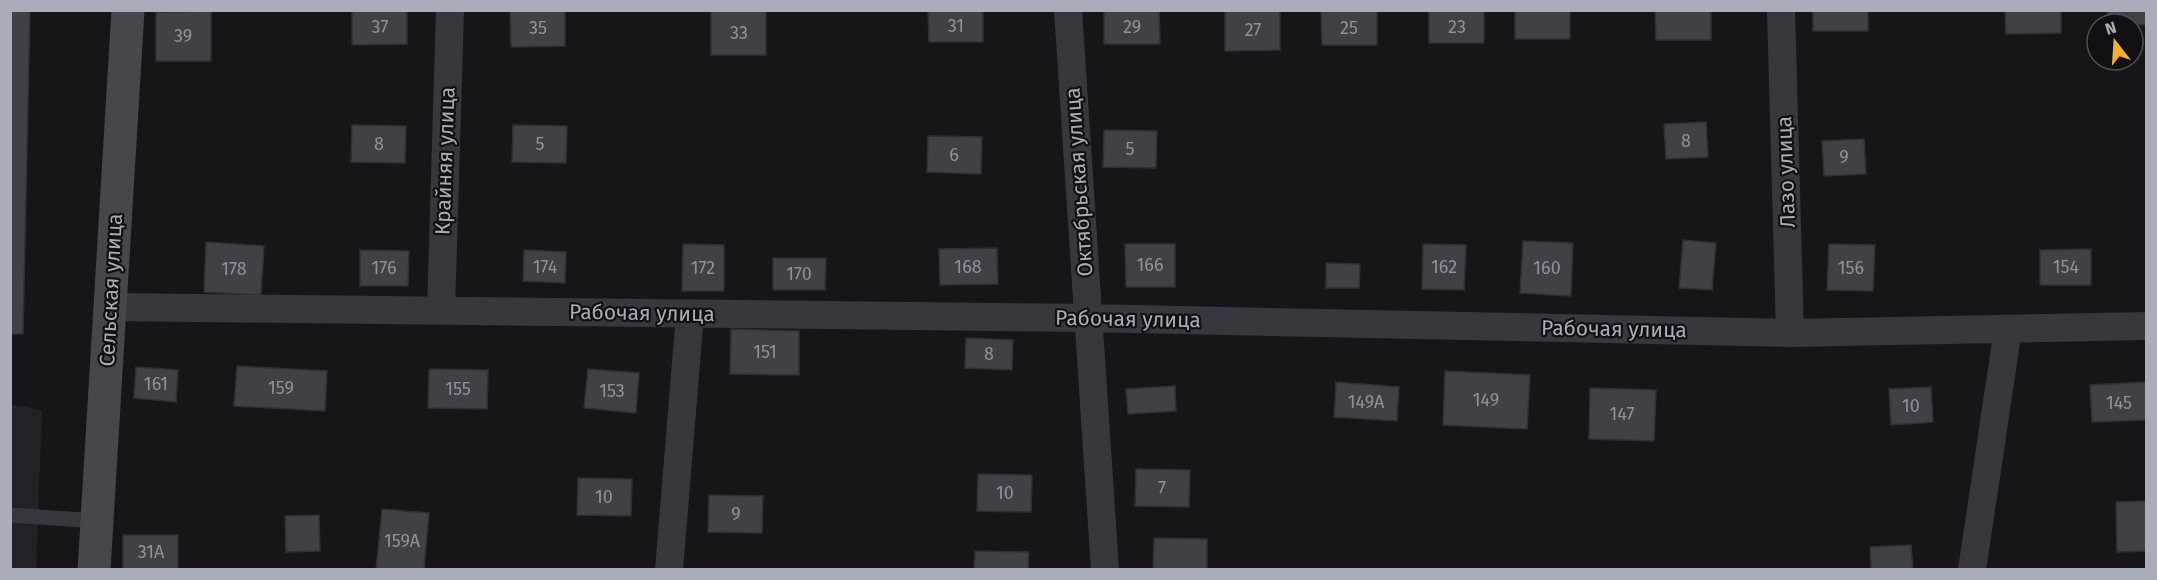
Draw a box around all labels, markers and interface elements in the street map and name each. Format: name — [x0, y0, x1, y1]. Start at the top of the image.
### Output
north arrow — [2085, 12, 2145, 72]
house number: 31 — [948, 15, 964, 37]
house number: 37 — [372, 16, 388, 38]
house number: 29 — [1123, 16, 1141, 38]
house number: 23 — [1448, 16, 1466, 38]
house number: 35 — [529, 17, 547, 39]
house number: 25 — [1340, 17, 1358, 39]
text: N — [2103, 17, 2119, 39]
house number: 27 — [1245, 19, 1261, 41]
house number: 33 — [730, 22, 748, 44]
house number: 39 — [174, 25, 192, 47]
street label: Крайняя улица — [429, 86, 461, 236]
street label: Октябрьская улица — [1059, 87, 1099, 277]
street label: Лазо улица — [1771, 116, 1801, 228]
house number: 8 — [1681, 130, 1691, 152]
house number: 8 — [374, 133, 384, 155]
house number: 5 — [535, 133, 545, 155]
house number: 5 — [1125, 138, 1135, 160]
house number: 6 — [949, 144, 959, 166]
house number: 9 — [1839, 146, 1849, 168]
street label: Сельская улица — [94, 213, 128, 367]
house number: 166 — [1137, 254, 1163, 276]
house number: 174 — [533, 256, 558, 278]
house number: 168 — [954, 256, 982, 278]
house number: 162 — [1431, 256, 1457, 278]
house number: 154 — [2053, 256, 2080, 278]
house number: 176 — [372, 257, 396, 279]
house number: 172 — [691, 257, 715, 279]
house number: 160 — [1533, 257, 1561, 279]
house number: 156 — [1838, 257, 1864, 279]
house number: 178 — [221, 258, 247, 280]
house number: 170 — [786, 263, 812, 285]
street label: Рабочая улица — [569, 299, 715, 327]
street label: Рабочая улица — [1055, 305, 1201, 333]
street label: Рабочая улица — [1541, 315, 1687, 343]
house number: 151 — [753, 341, 777, 363]
house number: 8 — [984, 343, 994, 365]
house number: 161 — [144, 373, 168, 395]
house number: 159 — [268, 377, 294, 399]
house number: 155 — [445, 378, 471, 400]
house number: 153 — [599, 380, 625, 402]
house number: 149 — [1473, 389, 1499, 411]
house number: 149А — [1348, 391, 1385, 413]
house number: 145 — [2106, 392, 2132, 414]
house number: 10 — [1902, 395, 1920, 417]
house number: 147 — [1610, 403, 1634, 425]
house number: 7 — [1158, 477, 1166, 499]
house number: 10 — [996, 482, 1014, 504]
house number: 10 — [595, 486, 613, 508]
house number: 9 — [731, 503, 741, 525]
house number: 159А — [384, 530, 421, 552]
house number: 31А — [138, 541, 165, 563]

